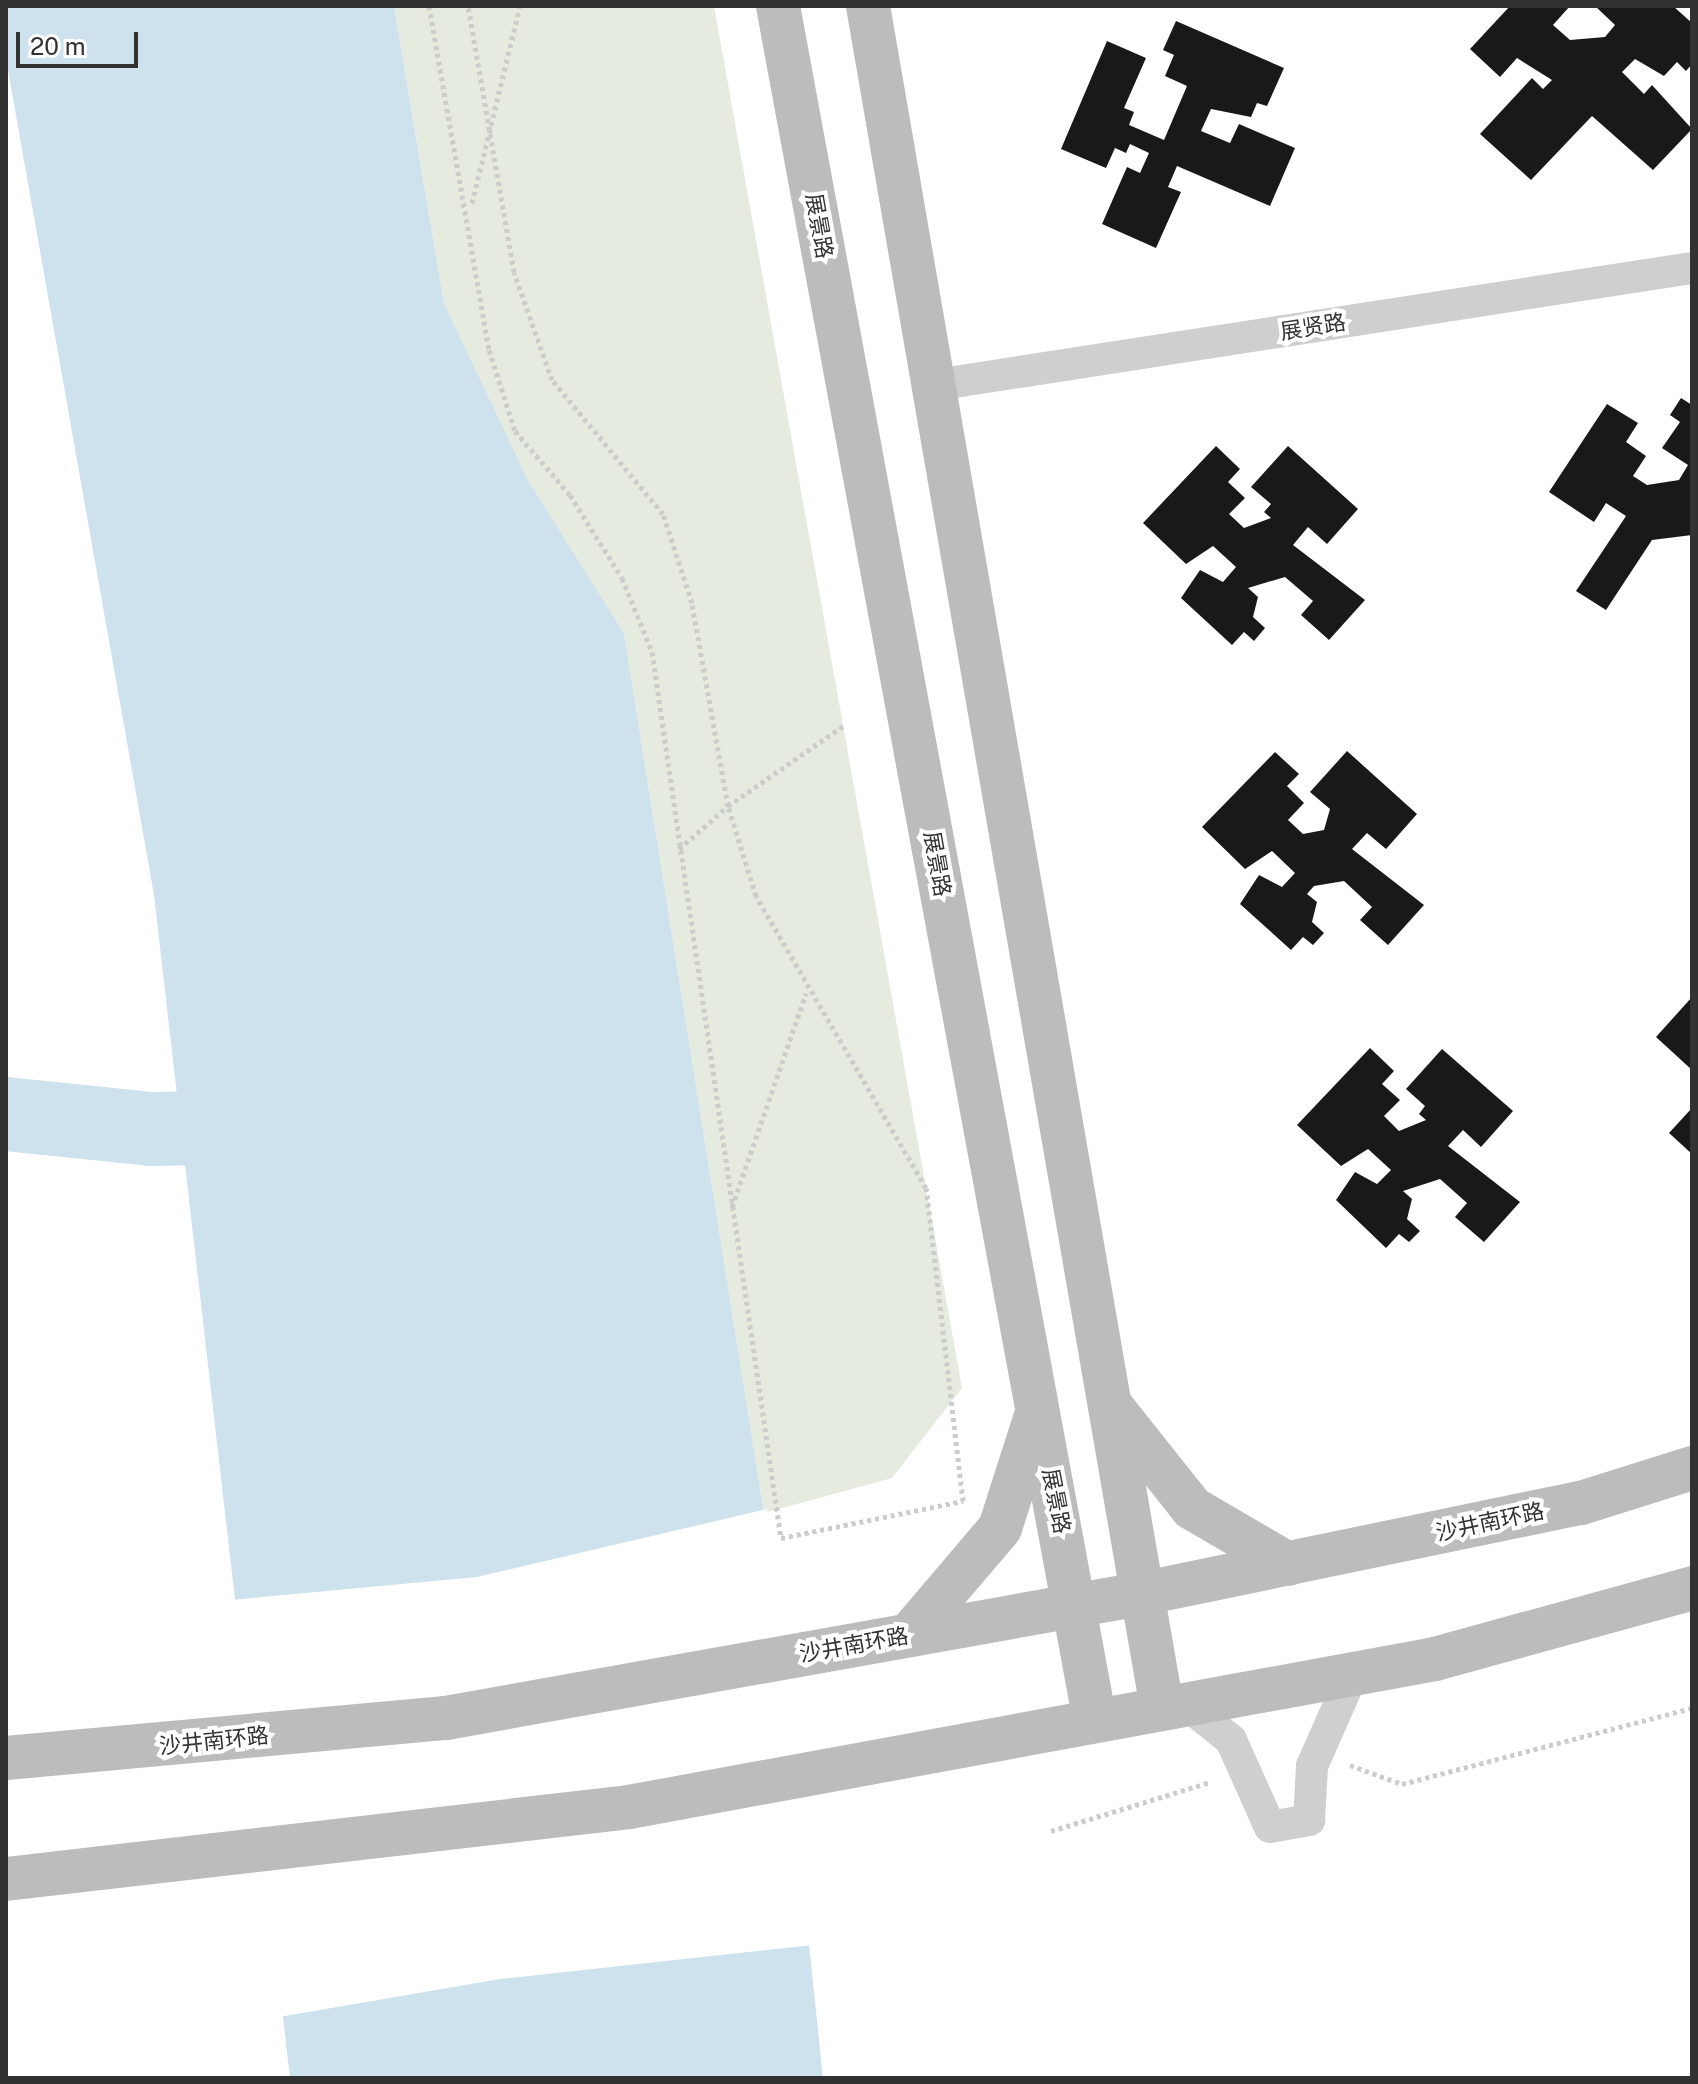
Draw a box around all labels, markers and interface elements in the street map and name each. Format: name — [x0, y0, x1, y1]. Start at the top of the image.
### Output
scale bar — [20, 16, 142, 66]
text: 20 m — [30, 32, 86, 60]
street label: 展景路 — [800, 191, 838, 261]
street label: 展贤路 — [1278, 309, 1348, 345]
street label: 展景路 — [918, 829, 956, 899]
street label: 展景路 — [1037, 1466, 1075, 1536]
street label: 沙井南环路 — [1433, 1498, 1547, 1546]
street label: 沙井南环路 — [798, 1622, 910, 1668]
street label: 沙井南环路 — [158, 1722, 270, 1760]

